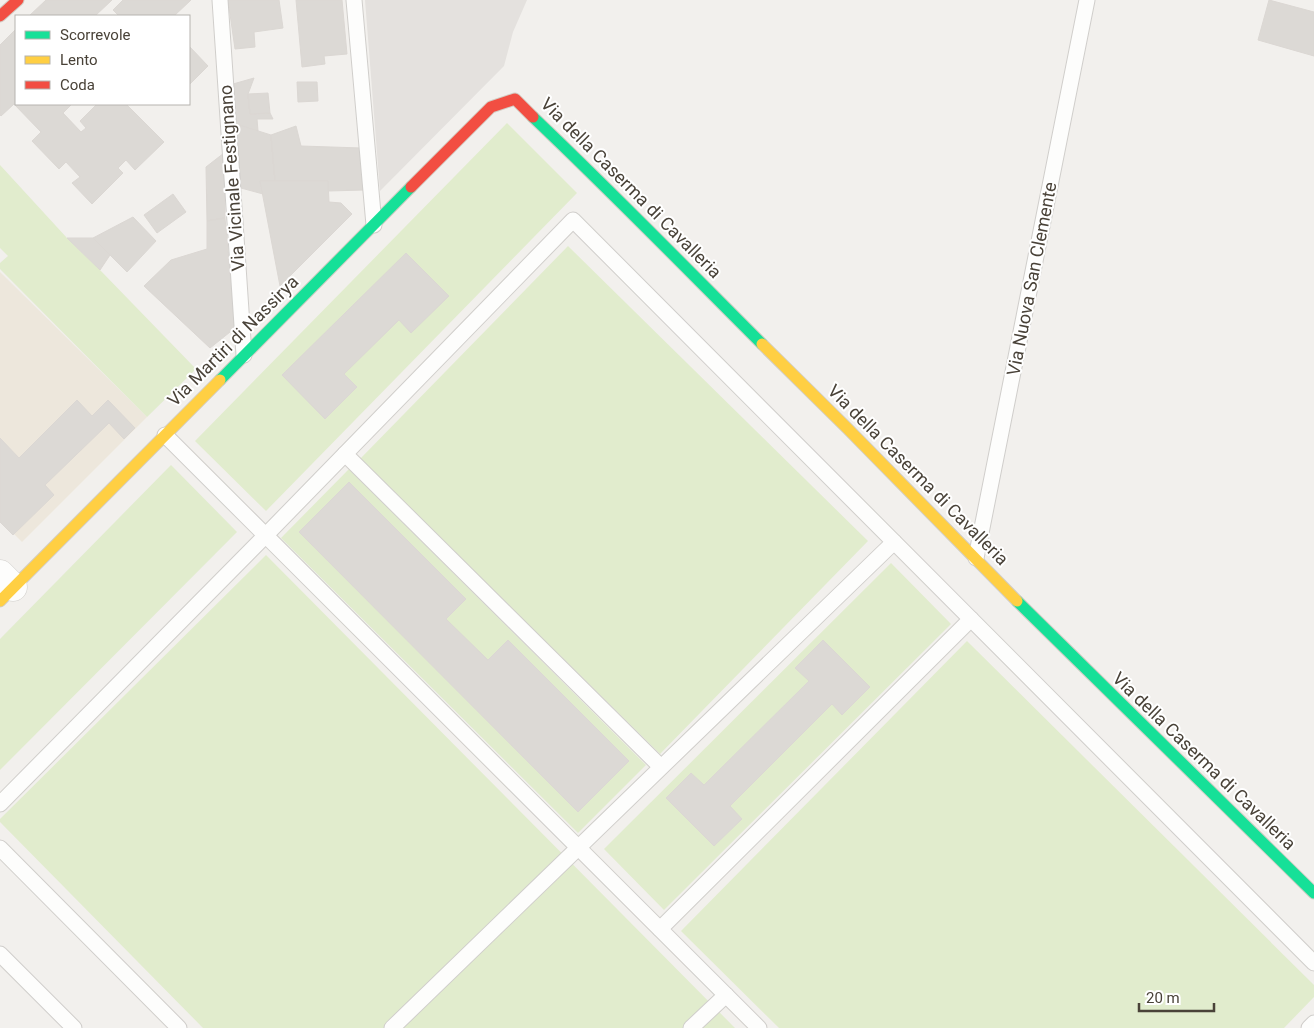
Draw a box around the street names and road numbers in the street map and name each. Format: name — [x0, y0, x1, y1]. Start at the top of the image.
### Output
street label: Via Vicinale Festignano — [215, 84, 248, 272]
street label: Via della Caserma di Cavalleria — [537, 93, 726, 282]
street label: Via Nuova San Clemente — [1002, 180, 1061, 378]
street label: Via Martiri di Nassirya — [163, 271, 302, 410]
street label: Via della Caserma di Cavalleria — [824, 380, 1013, 569]
street label: Via della Caserma di Cavalleria — [1108, 667, 1300, 854]

